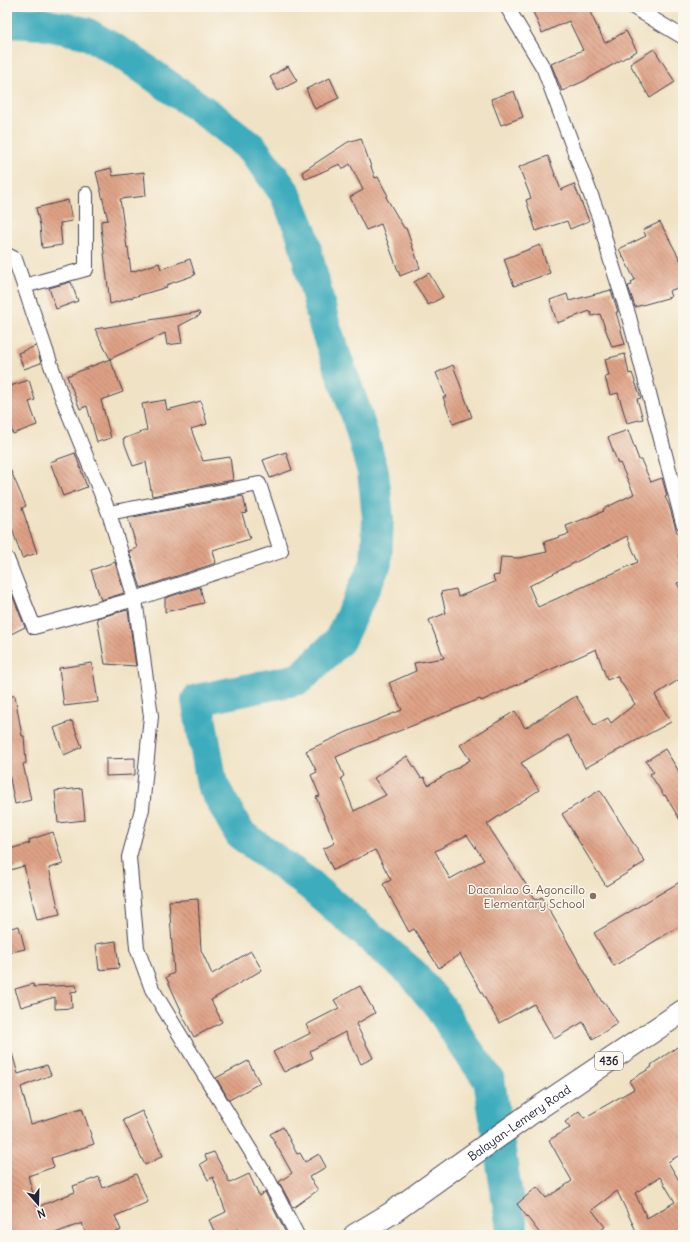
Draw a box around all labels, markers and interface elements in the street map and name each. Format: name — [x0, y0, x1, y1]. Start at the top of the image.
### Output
place label: Dacanlao G. Agoncillo Elementary School — [468, 882, 585, 911]
marker: Dacanlao G. Agoncillo Elementary School — [588, 891, 598, 901]
road number: 436 — [595, 1052, 623, 1070]
street label: Balayan-Lemery Road — [465, 1081, 573, 1164]
north arrow — [18, 1184, 58, 1224]
text: N — [35, 1206, 47, 1221]

